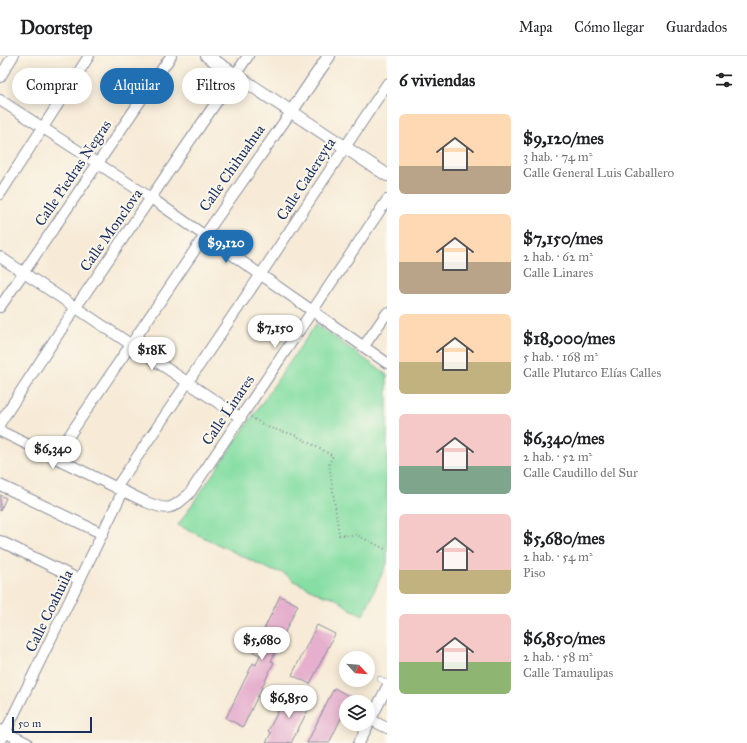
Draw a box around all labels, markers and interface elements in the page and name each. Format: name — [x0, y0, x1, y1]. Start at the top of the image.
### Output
text: Doorstep — [20, 16, 93, 39]
text: Mapa — [519, 19, 552, 36]
text: Cómo llegar — [574, 19, 644, 36]
text: Guardados — [666, 19, 727, 36]
chip: Comprar — [12, 68, 92, 104]
chip: Alquilar — [100, 68, 174, 104]
chip: Filtros — [182, 68, 249, 104]
icon: filters — [713, 69, 735, 91]
text: 6 viviendas — [399, 70, 475, 91]
street label: Calle Piedras Negras — [31, 116, 115, 230]
street label: Calle Chihuahua — [195, 121, 269, 215]
text: $9,120/mes — [523, 128, 604, 149]
icon: home — [431, 130, 479, 178]
street label: Calle Cadereyta — [273, 134, 340, 224]
text: 3 hab. · 74 m² — [523, 149, 593, 165]
text: Calle General Luis Caballero — [523, 165, 674, 181]
street label: Calle Monclova — [76, 185, 146, 275]
text: $7,150/mes — [523, 228, 603, 249]
pin: $9,120 — [193, 230, 259, 264]
icon: home — [431, 230, 479, 278]
text: $9,120 — [207, 235, 245, 251]
text: 2 hab. · 62 m² — [523, 249, 593, 265]
text: Calle Linares — [523, 265, 593, 281]
pin: $7,150 — [242, 315, 308, 349]
text: $7,150 — [257, 320, 293, 336]
text: $18,000/mes — [523, 328, 615, 349]
icon: home — [431, 330, 479, 378]
pin: $18K — [128, 337, 176, 371]
text: $18K — [137, 342, 167, 358]
text: 5 hab. · 168 m² — [523, 349, 598, 365]
text: Calle Plutarco Elías Calles — [523, 365, 661, 381]
street label: Calle Linares — [198, 371, 258, 449]
text: $6,340/mes — [523, 428, 605, 449]
icon: home — [431, 430, 479, 478]
pin: $6,340 — [20, 436, 86, 470]
text: $6,340 — [34, 441, 72, 457]
text: 2 hab. · 52 m² — [523, 449, 592, 465]
text: Calle Caudillo del Sur — [523, 465, 638, 481]
text: $5,680/mes — [523, 528, 605, 549]
icon: home — [431, 530, 479, 578]
text: 2 hab. · 54 m² — [523, 549, 593, 565]
text: Piso — [523, 565, 545, 581]
street label: Calle Coahuila — [21, 566, 77, 655]
pin: $5,680 — [229, 627, 295, 661]
text: $6,850/mes — [523, 628, 605, 649]
icon: home — [431, 630, 479, 678]
text: $5,680 — [243, 632, 281, 648]
text: 2 hab. · 58 m² — [523, 649, 593, 665]
north arrow — [339, 651, 375, 687]
map controls — [339, 651, 375, 731]
text: Calle Tamaulipas — [523, 665, 613, 681]
pin: $6,850 — [256, 685, 322, 719]
text: $6,850 — [270, 690, 308, 706]
button: layers — [339, 695, 375, 731]
scale bar — [12, 715, 92, 734]
text: 50 m — [18, 717, 41, 730]

